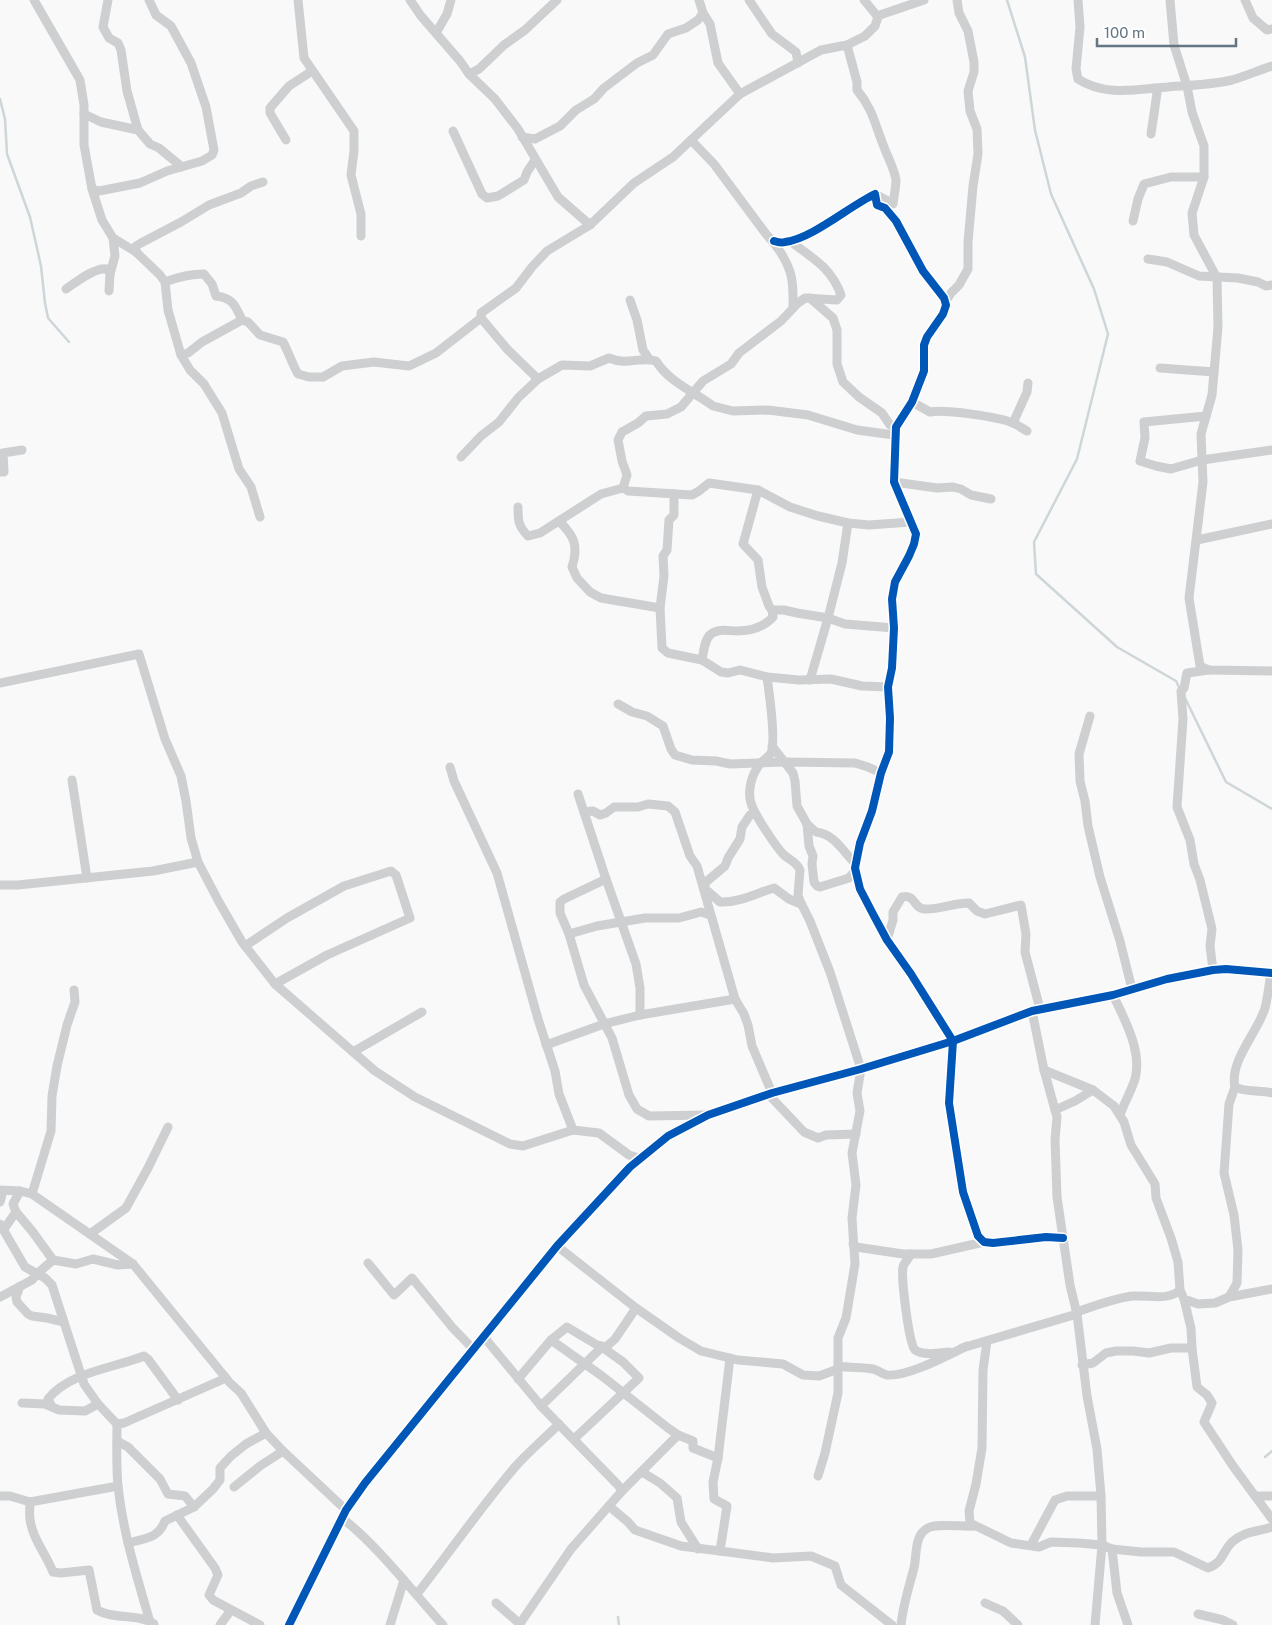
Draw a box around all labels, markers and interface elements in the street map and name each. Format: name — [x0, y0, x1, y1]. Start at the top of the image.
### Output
scale bar — [1097, 15, 1236, 47]
text: 100 m — [1104, 24, 1145, 41]

